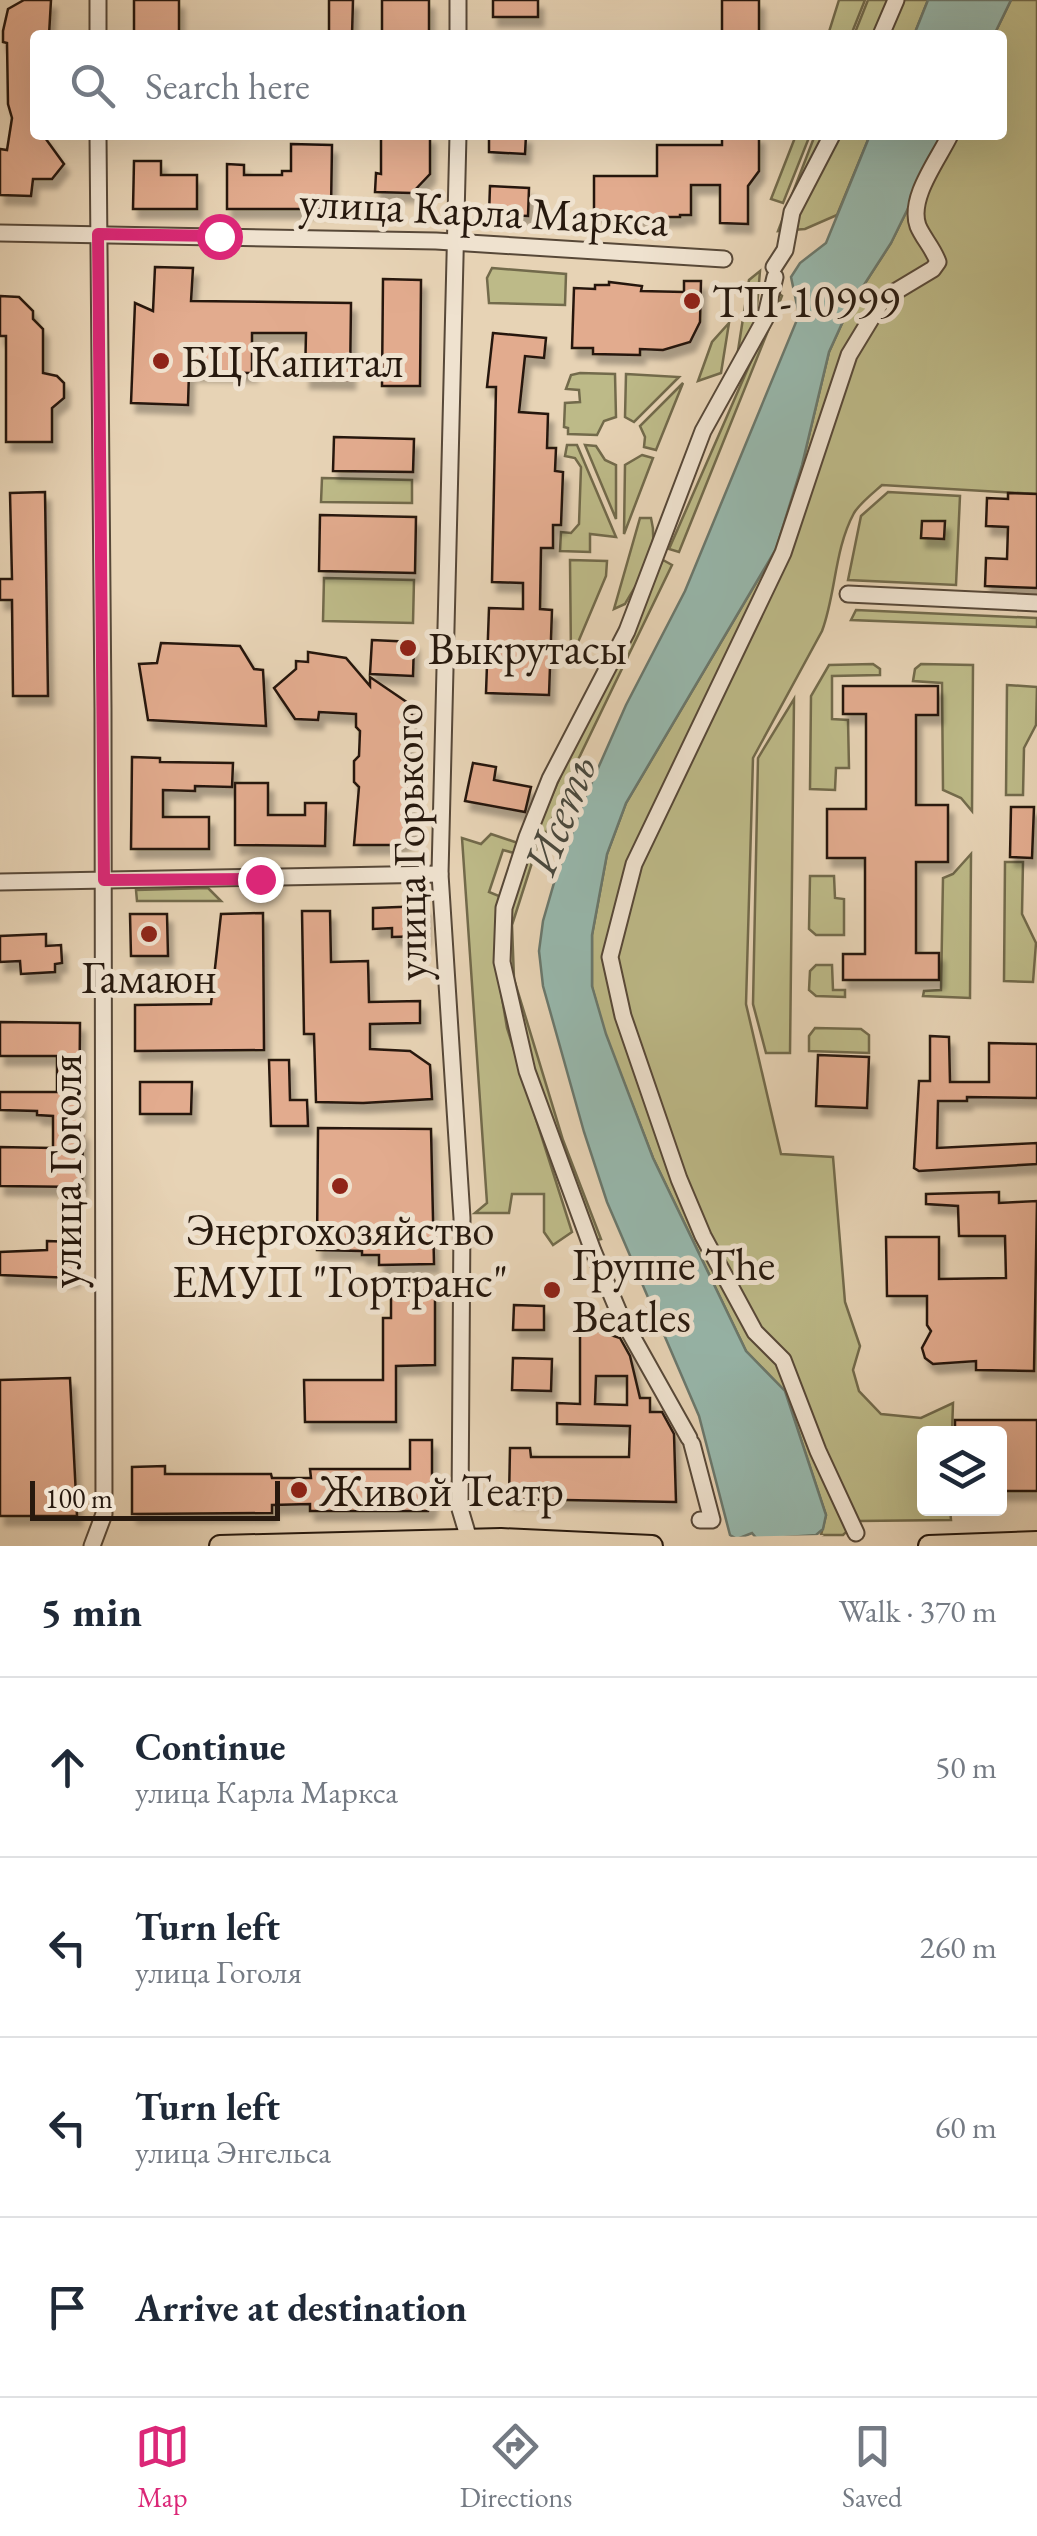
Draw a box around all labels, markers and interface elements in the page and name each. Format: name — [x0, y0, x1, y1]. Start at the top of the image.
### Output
search box — [30, 30, 1007, 140]
icon: search — [65, 58, 120, 113]
text: Search here — [145, 61, 310, 110]
street label: улица Карла Маркса — [298, 171, 670, 249]
route start — [197, 214, 243, 260]
place label: ТП-10999 — [712, 272, 900, 330]
marker: ТП-10999 — [681, 290, 703, 312]
place label: БЦ Капитал — [181, 332, 404, 390]
marker: БЦ Капитал — [150, 350, 172, 372]
place label: Выкрутасы — [428, 619, 627, 677]
marker: Выкрутасы — [397, 637, 419, 659]
street label: улица Горького — [377, 703, 439, 981]
water label: Исеть — [508, 745, 610, 884]
route end — [238, 857, 284, 903]
marker: Гамаюн — [138, 923, 160, 945]
place label: Гамаюн — [81, 948, 217, 1006]
street label: улица Гоголя — [36, 1054, 94, 1288]
marker: Энергохозяйство ЕМУП "Гортранс" — [329, 1175, 351, 1197]
place label: Энергохозяйство ЕМУП "Гортранс" — [172, 1200, 508, 1310]
place label: Группе The Beatles — [572, 1235, 775, 1345]
marker: Группе The Beatles — [541, 1279, 563, 1301]
map controls — [917, 1426, 1007, 1516]
button: layers — [917, 1426, 1007, 1516]
place label: Живой Театр — [318, 1461, 564, 1519]
scale bar — [30, 1476, 280, 1520]
marker: Живой Театр — [288, 1479, 310, 1501]
text: 100 m — [45, 1480, 113, 1516]
text: 5 min — [40, 1584, 142, 1639]
text: Walk · 370 m — [839, 1590, 997, 1632]
text: Continue — [135, 1722, 286, 1771]
icon: ahead — [40, 1740, 95, 1795]
text: 50 m — [935, 1746, 997, 1788]
text: улица Карла Маркса — [135, 1771, 398, 1813]
text: Turn left — [135, 1902, 280, 1951]
icon: left — [40, 1920, 95, 1975]
text: 260 m — [920, 1926, 997, 1968]
text: улица Гоголя — [135, 1951, 302, 1993]
text: Turn left — [135, 2082, 280, 2131]
icon: left — [40, 2100, 95, 2155]
text: 60 m — [935, 2106, 997, 2148]
text: улица Энгельса — [135, 2131, 331, 2173]
icon: arrive — [40, 2280, 95, 2335]
text: Arrive at destination — [135, 2283, 467, 2332]
tab: Map — [135, 2419, 190, 2515]
tab: Directions — [460, 2419, 572, 2515]
tab: Saved — [842, 2419, 902, 2515]

